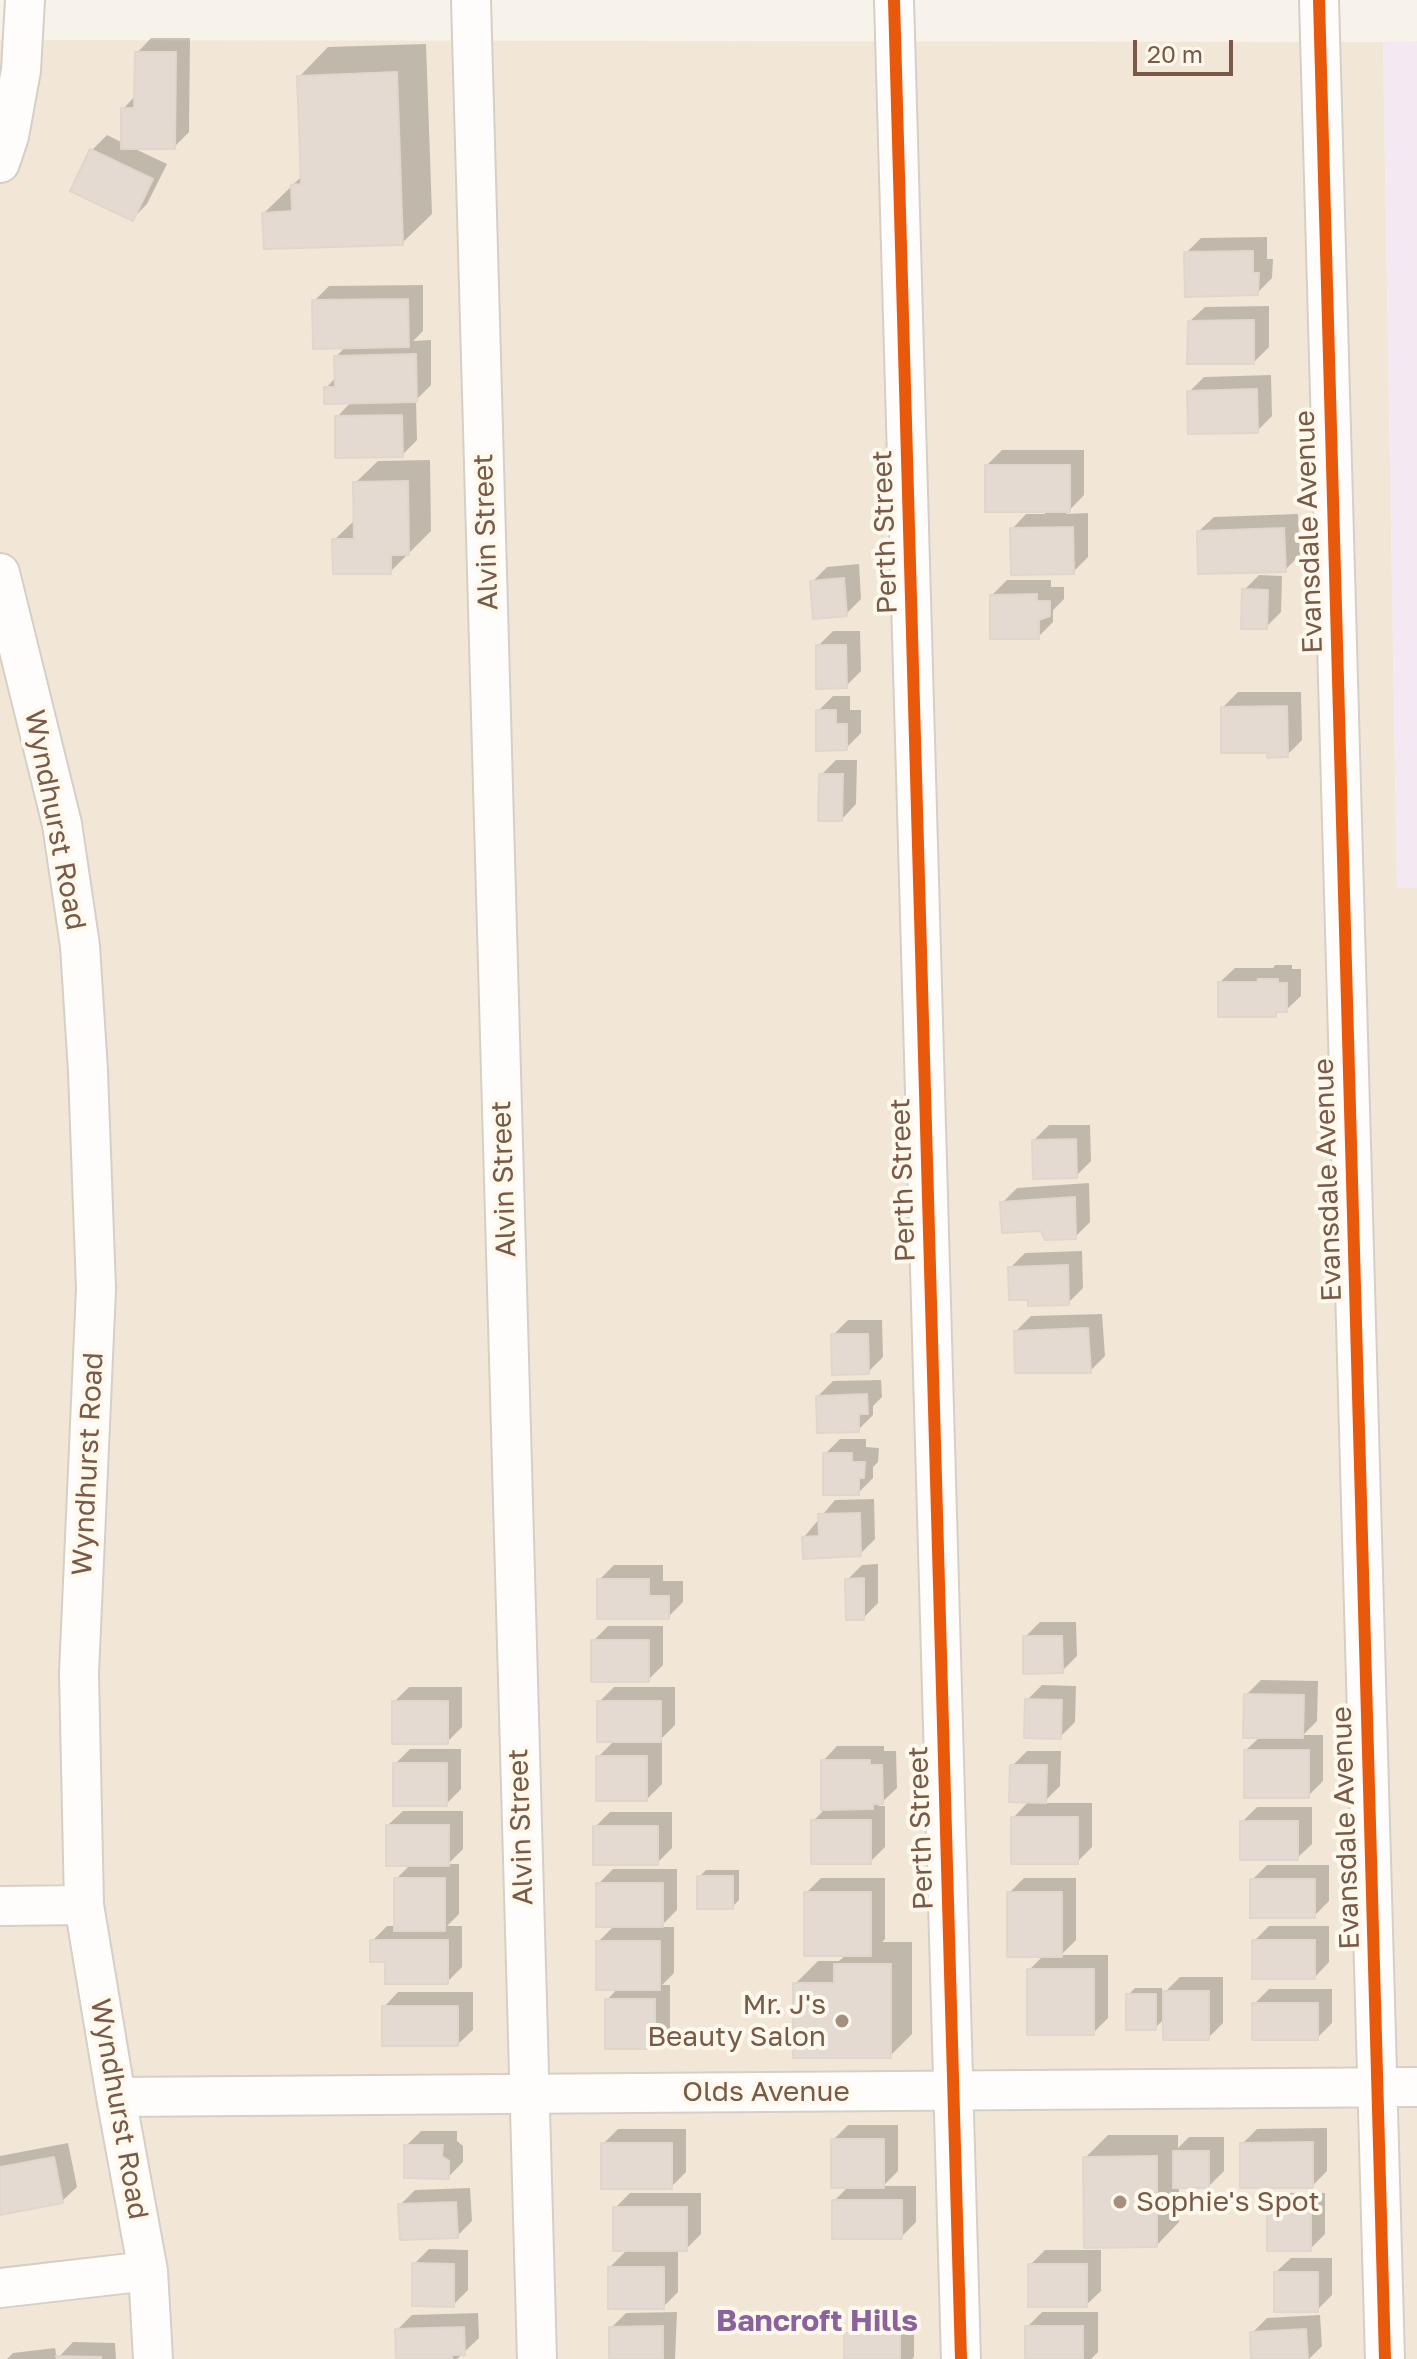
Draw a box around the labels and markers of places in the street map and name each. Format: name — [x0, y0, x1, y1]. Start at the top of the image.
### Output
place label: Mr. J's Beauty Salon — [647, 1988, 826, 2054]
marker: Mr. J's Beauty Salon — [833, 2012, 851, 2030]
place label: Sophie's Spot — [1136, 2185, 1320, 2219]
marker: Sophie's Spot — [1111, 2193, 1129, 2211]

